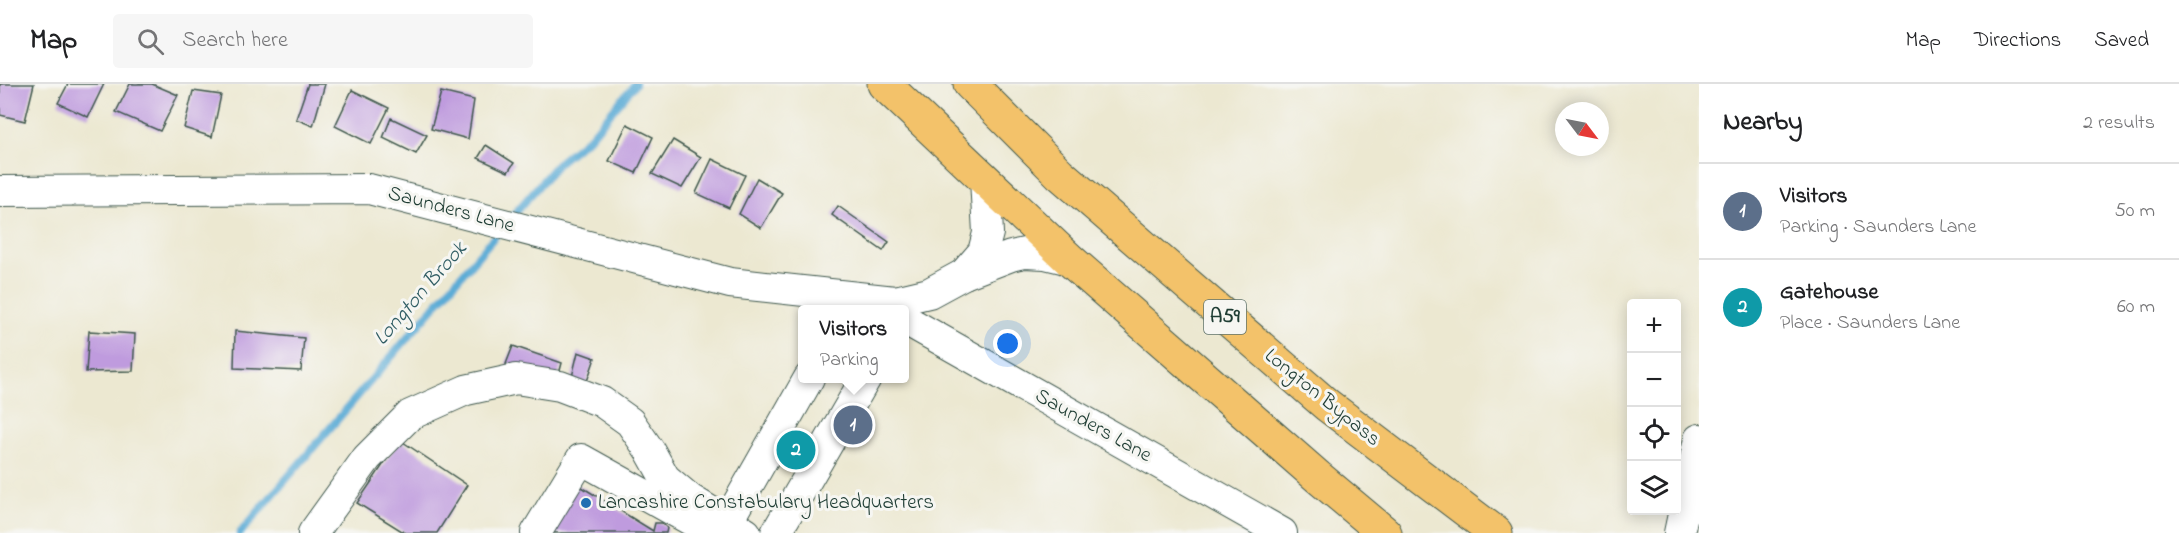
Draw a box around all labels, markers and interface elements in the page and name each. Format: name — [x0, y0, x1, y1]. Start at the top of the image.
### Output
search box — [113, 14, 533, 68]
text: Map — [30, 21, 77, 62]
icon: search — [134, 25, 167, 58]
text: Search here — [182, 25, 288, 57]
text: Map — [1905, 26, 1941, 56]
text: Directions — [1974, 26, 2061, 56]
text: Saved — [2094, 26, 2149, 56]
north arrow — [1555, 102, 1609, 156]
text: Nearby — [1723, 104, 1802, 142]
text: 2 results — [2083, 109, 2155, 138]
street label: Saunders Lane — [384, 179, 518, 241]
text: Visitors — [1780, 181, 1847, 213]
text: 1 — [1739, 197, 1746, 226]
text: 50 m — [2114, 197, 2155, 226]
text: Parking · Saunders Lane — [1780, 213, 1976, 242]
water label: Longton Brook — [367, 234, 476, 353]
text: Gatehouse — [1780, 277, 1878, 309]
text: 2 — [1738, 293, 1747, 322]
text: 60 m — [2117, 293, 2155, 322]
map controls — [1627, 299, 1681, 515]
button: + — [1627, 299, 1681, 353]
road number: A59 — [1204, 300, 1246, 334]
popup — [798, 305, 909, 383]
text: Place · Saunders Lane — [1780, 309, 1960, 338]
text: Visitors — [820, 314, 887, 346]
your location — [993, 329, 1022, 358]
street label: Longton Bypass — [1256, 342, 1387, 456]
text: Parking — [820, 346, 878, 375]
button: − — [1627, 353, 1681, 407]
street label: Saunders Lane — [1029, 381, 1157, 471]
pin: 1 — [834, 402, 872, 448]
button: locate — [1627, 407, 1681, 461]
pin: 2 — [776, 428, 816, 472]
button: layers — [1627, 461, 1681, 515]
place label: Lancashire Constabulary Headquarters — [598, 488, 934, 520]
marker: Lancashire Constabulary Headquarters — [579, 496, 593, 510]

